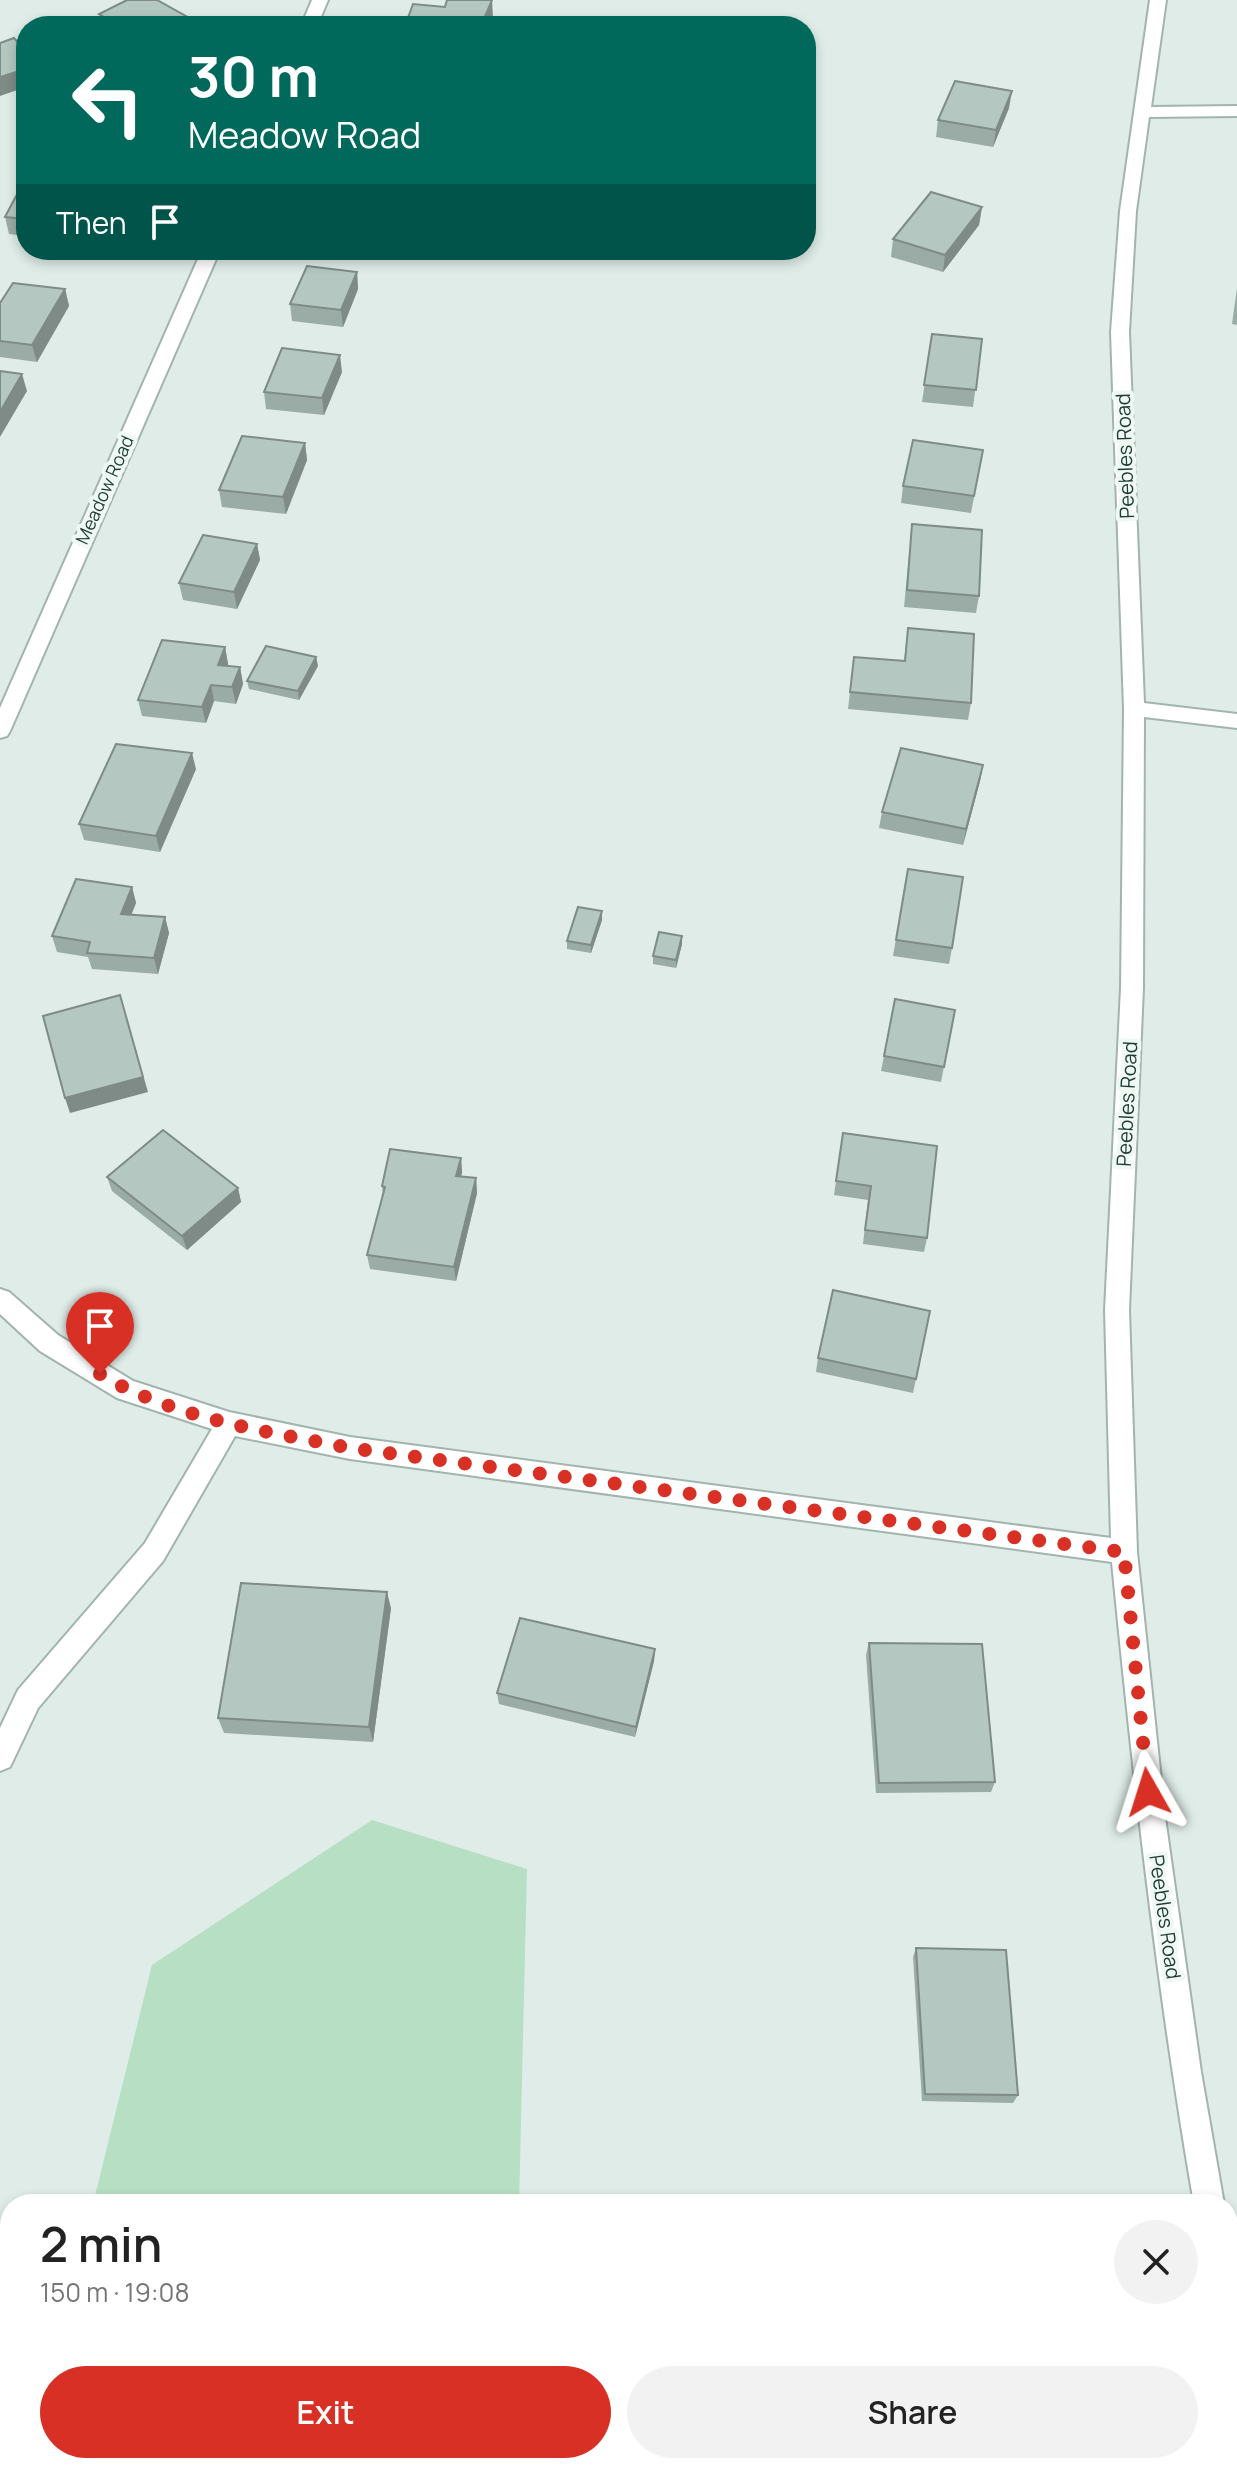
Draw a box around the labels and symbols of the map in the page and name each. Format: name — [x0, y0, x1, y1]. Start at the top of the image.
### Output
street label: Peebles Road — [1109, 393, 1140, 519]
street label: Meadow Road — [69, 431, 139, 548]
street label: Peebles Road — [1110, 1041, 1143, 1167]
pin — [66, 1292, 134, 1374]
position arrow — [1106, 1750, 1190, 1834]
street label: Peebles Road — [1143, 1853, 1188, 1981]

